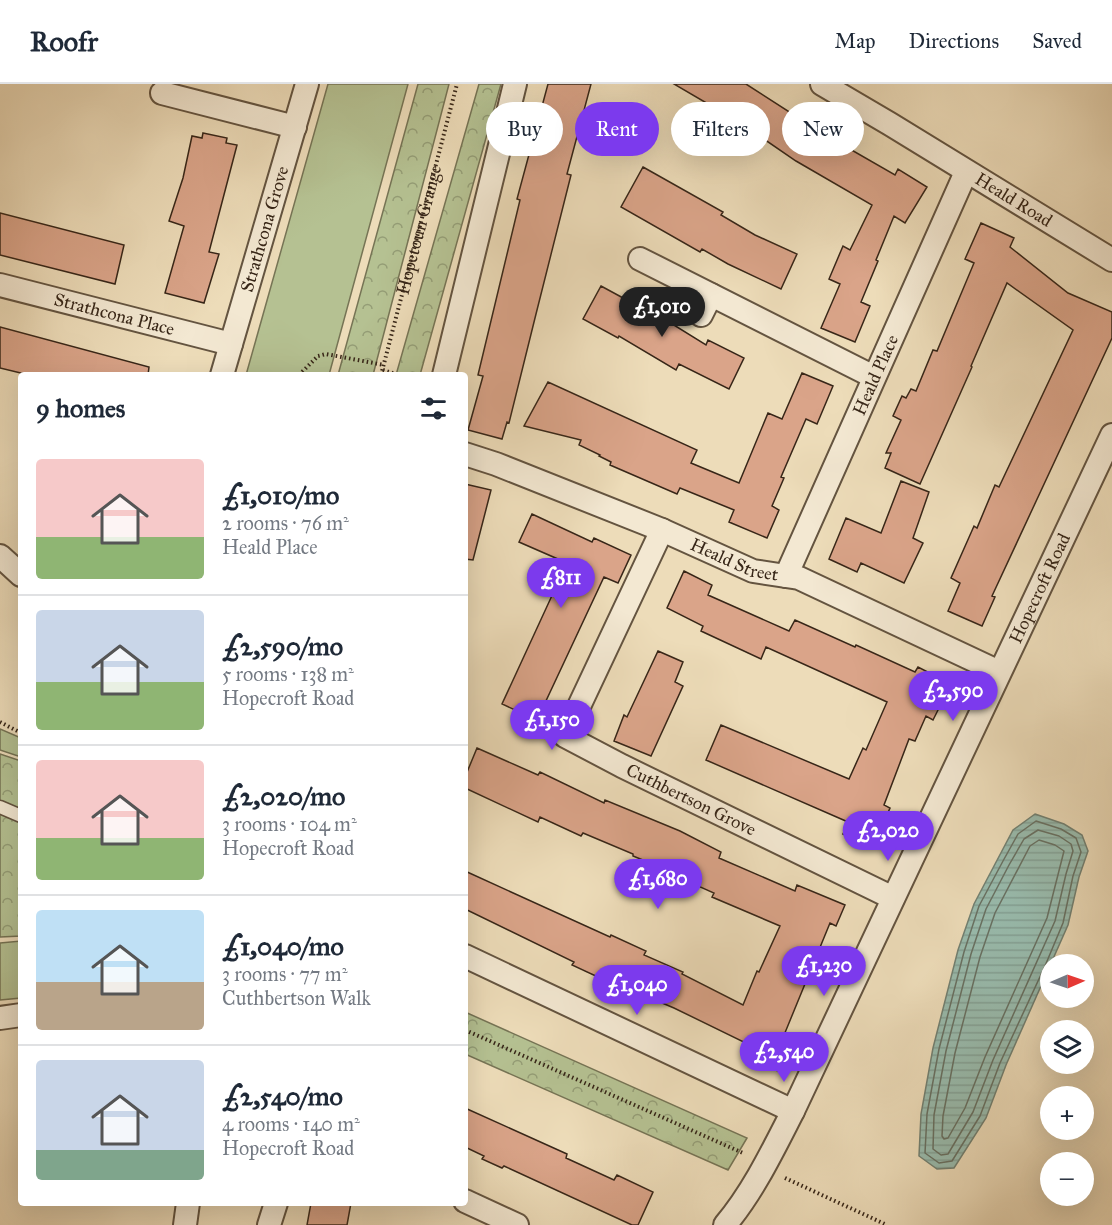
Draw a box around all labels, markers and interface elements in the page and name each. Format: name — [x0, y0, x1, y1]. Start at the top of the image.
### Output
text: Roofr — [30, 24, 98, 59]
text: Map — [835, 28, 876, 54]
text: Directions — [909, 28, 999, 54]
text: Saved — [1032, 28, 1082, 54]
chip: Buy — [486, 102, 563, 156]
chip: Rent — [575, 102, 659, 156]
chip: Filters — [671, 102, 770, 156]
chip: New — [782, 102, 864, 156]
street label: Strathcona Grove — [236, 163, 293, 295]
street label: Hopetoun Grange — [391, 163, 446, 297]
street label: Heald Road — [971, 168, 1056, 232]
pin: £1,010 — [613, 287, 711, 338]
street label: Strathcona Place — [52, 288, 177, 340]
text: £1,010 — [633, 294, 691, 318]
street label: Heald Place — [848, 331, 903, 419]
text: 9 homes — [36, 392, 125, 424]
icon: filters — [417, 392, 450, 425]
text: £1,010/mo — [222, 479, 339, 511]
icon: home — [84, 483, 156, 555]
text: 2 rooms · 76 m² — [222, 511, 349, 535]
street label: Hopecroft Road — [1004, 530, 1075, 647]
street label: Heald Street — [687, 533, 780, 586]
text: Heald Place — [222, 535, 318, 559]
pin: £811 — [525, 558, 597, 609]
text: £811 — [541, 565, 581, 589]
text: £2,590/mo — [222, 630, 343, 662]
icon: home — [84, 634, 156, 706]
text: 5 rooms · 138 m² — [222, 662, 354, 686]
pin: £2,590 — [904, 671, 1002, 722]
text: £2,590 — [923, 678, 983, 702]
text: Hopecroft Road — [222, 686, 354, 710]
pin: £1,150 — [503, 700, 601, 751]
text: £1,150 — [524, 707, 580, 731]
street label: Cuthbertson Grove — [623, 759, 760, 841]
text: £2,020/mo — [222, 780, 345, 812]
icon: home — [84, 784, 156, 856]
pin: £2,020 — [839, 811, 937, 862]
text: 3 rooms · 104 m² — [222, 812, 357, 836]
text: £2,020 — [857, 818, 919, 842]
text: Hopecroft Road — [222, 836, 354, 860]
pin: £1,680 — [609, 859, 707, 910]
text: £1,680 — [628, 866, 688, 890]
text: £1,040/mo — [222, 930, 344, 962]
icon: home — [84, 934, 156, 1006]
pin: £1,230 — [775, 946, 873, 997]
text: £1,230 — [796, 953, 852, 977]
north arrow — [1040, 954, 1094, 1008]
map controls — [1040, 954, 1094, 1206]
text: 3 rooms · 77 m² — [222, 962, 347, 986]
pin: £1,040 — [588, 965, 686, 1016]
text: £1,040 — [606, 972, 668, 996]
text: Cuthbertson Walk — [222, 986, 371, 1010]
button: layers — [1040, 1020, 1094, 1074]
pin: £2,540 — [735, 1032, 833, 1083]
text: £2,540 — [754, 1039, 814, 1063]
text: £2,540/mo — [222, 1080, 343, 1112]
icon: home — [84, 1084, 156, 1156]
button: + — [1040, 1086, 1094, 1140]
text: 4 rooms · 140 m² — [222, 1112, 360, 1136]
text: Hopecroft Road — [222, 1136, 354, 1160]
button: − — [1040, 1152, 1094, 1206]

